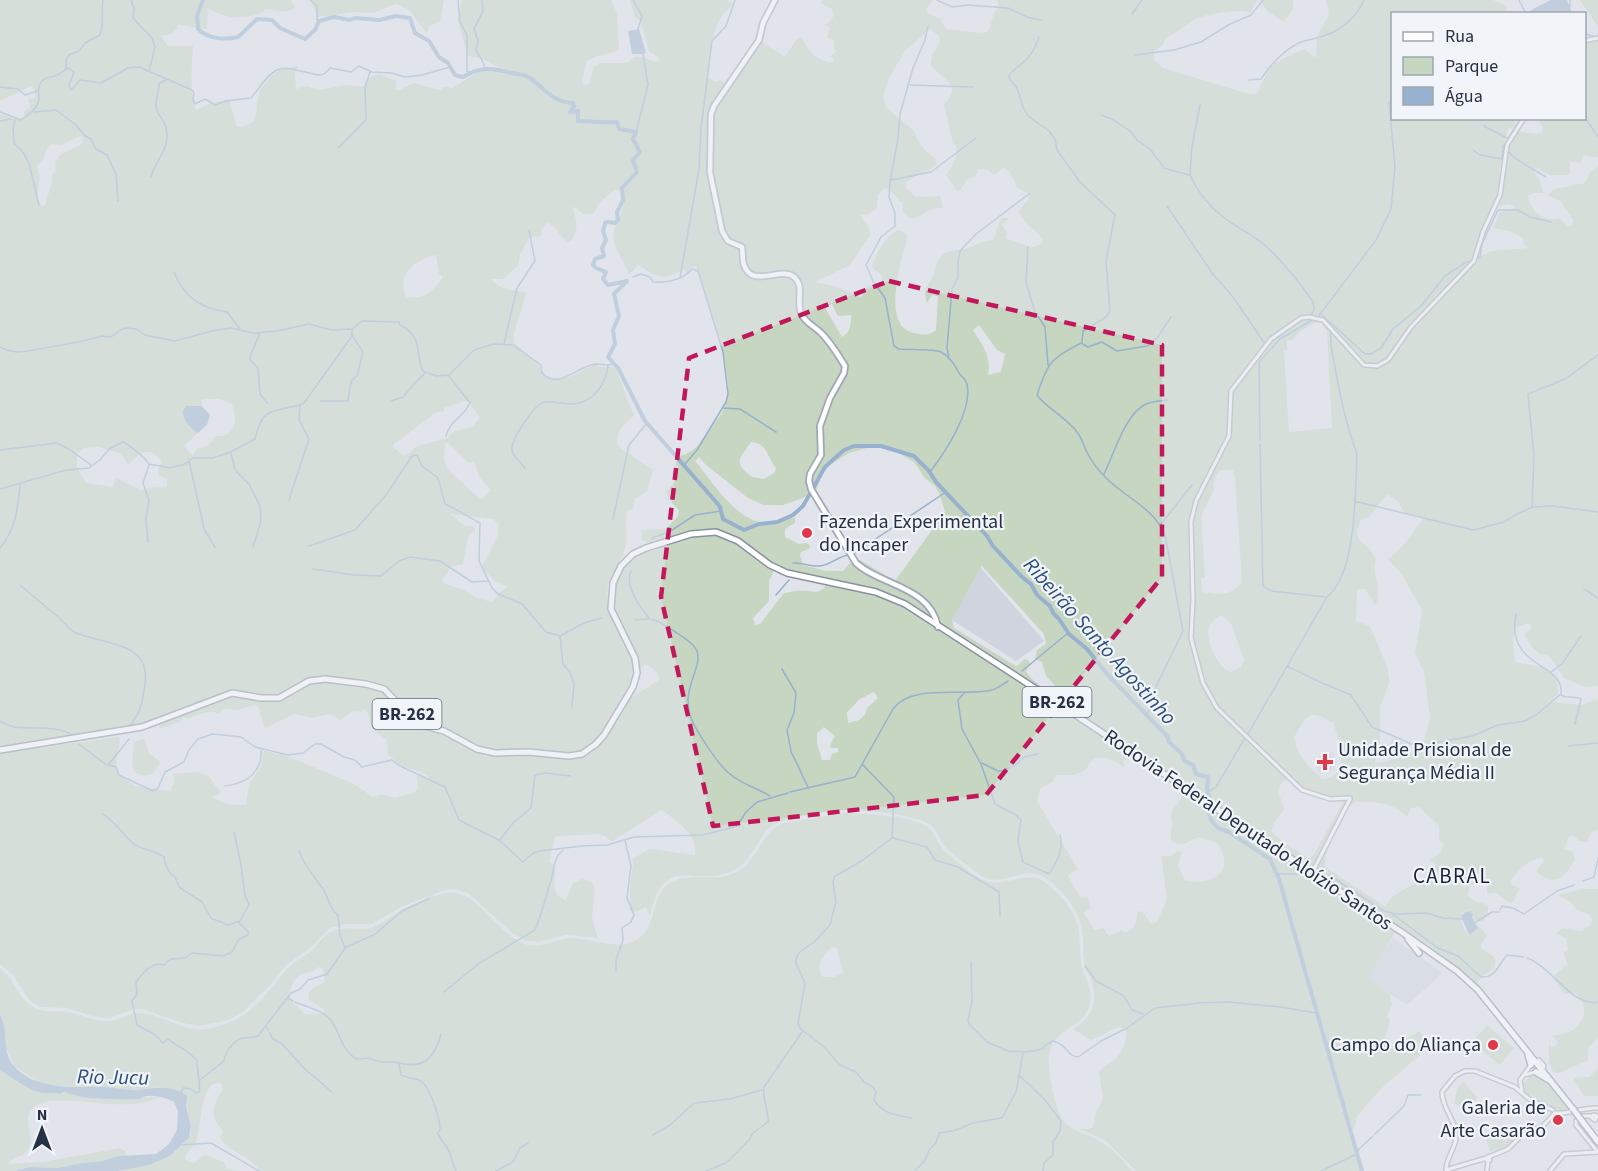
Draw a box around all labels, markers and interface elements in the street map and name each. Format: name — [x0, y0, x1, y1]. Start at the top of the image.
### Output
legend — [1391, 12, 1586, 120]
text: Rua — [1445, 24, 1474, 49]
text: Parque — [1445, 54, 1498, 79]
text: Água — [1445, 84, 1483, 109]
place label: Fazenda Experimental do Incaper — [819, 508, 1003, 559]
marker: Fazenda Experimental do Incaper — [800, 526, 814, 540]
water label: Ribeirão Santo Agostinho — [1016, 551, 1184, 731]
road number: BR-262 — [1022, 687, 1092, 717]
road number: BR-262 — [372, 699, 442, 729]
street label: Rodovia Federal Deputado Aloízio Santos — [1098, 723, 1398, 937]
place label: Unidade Prisional de Segurança Média II — [1338, 736, 1511, 787]
marker: Unidade Prisional de Segurança Média II — [1316, 753, 1334, 771]
district label: CABRAL — [1413, 861, 1491, 891]
place label: Campo do Aliança — [1330, 1031, 1481, 1059]
marker: Campo do Aliança — [1486, 1038, 1500, 1052]
water label: Rio Jucu — [77, 1061, 149, 1093]
place label: Galeria de Arte Casarão — [1440, 1094, 1546, 1145]
north arrow — [12, 1099, 72, 1159]
text: N — [37, 1104, 47, 1126]
marker: Galeria de Arte Casarão — [1551, 1113, 1565, 1127]

